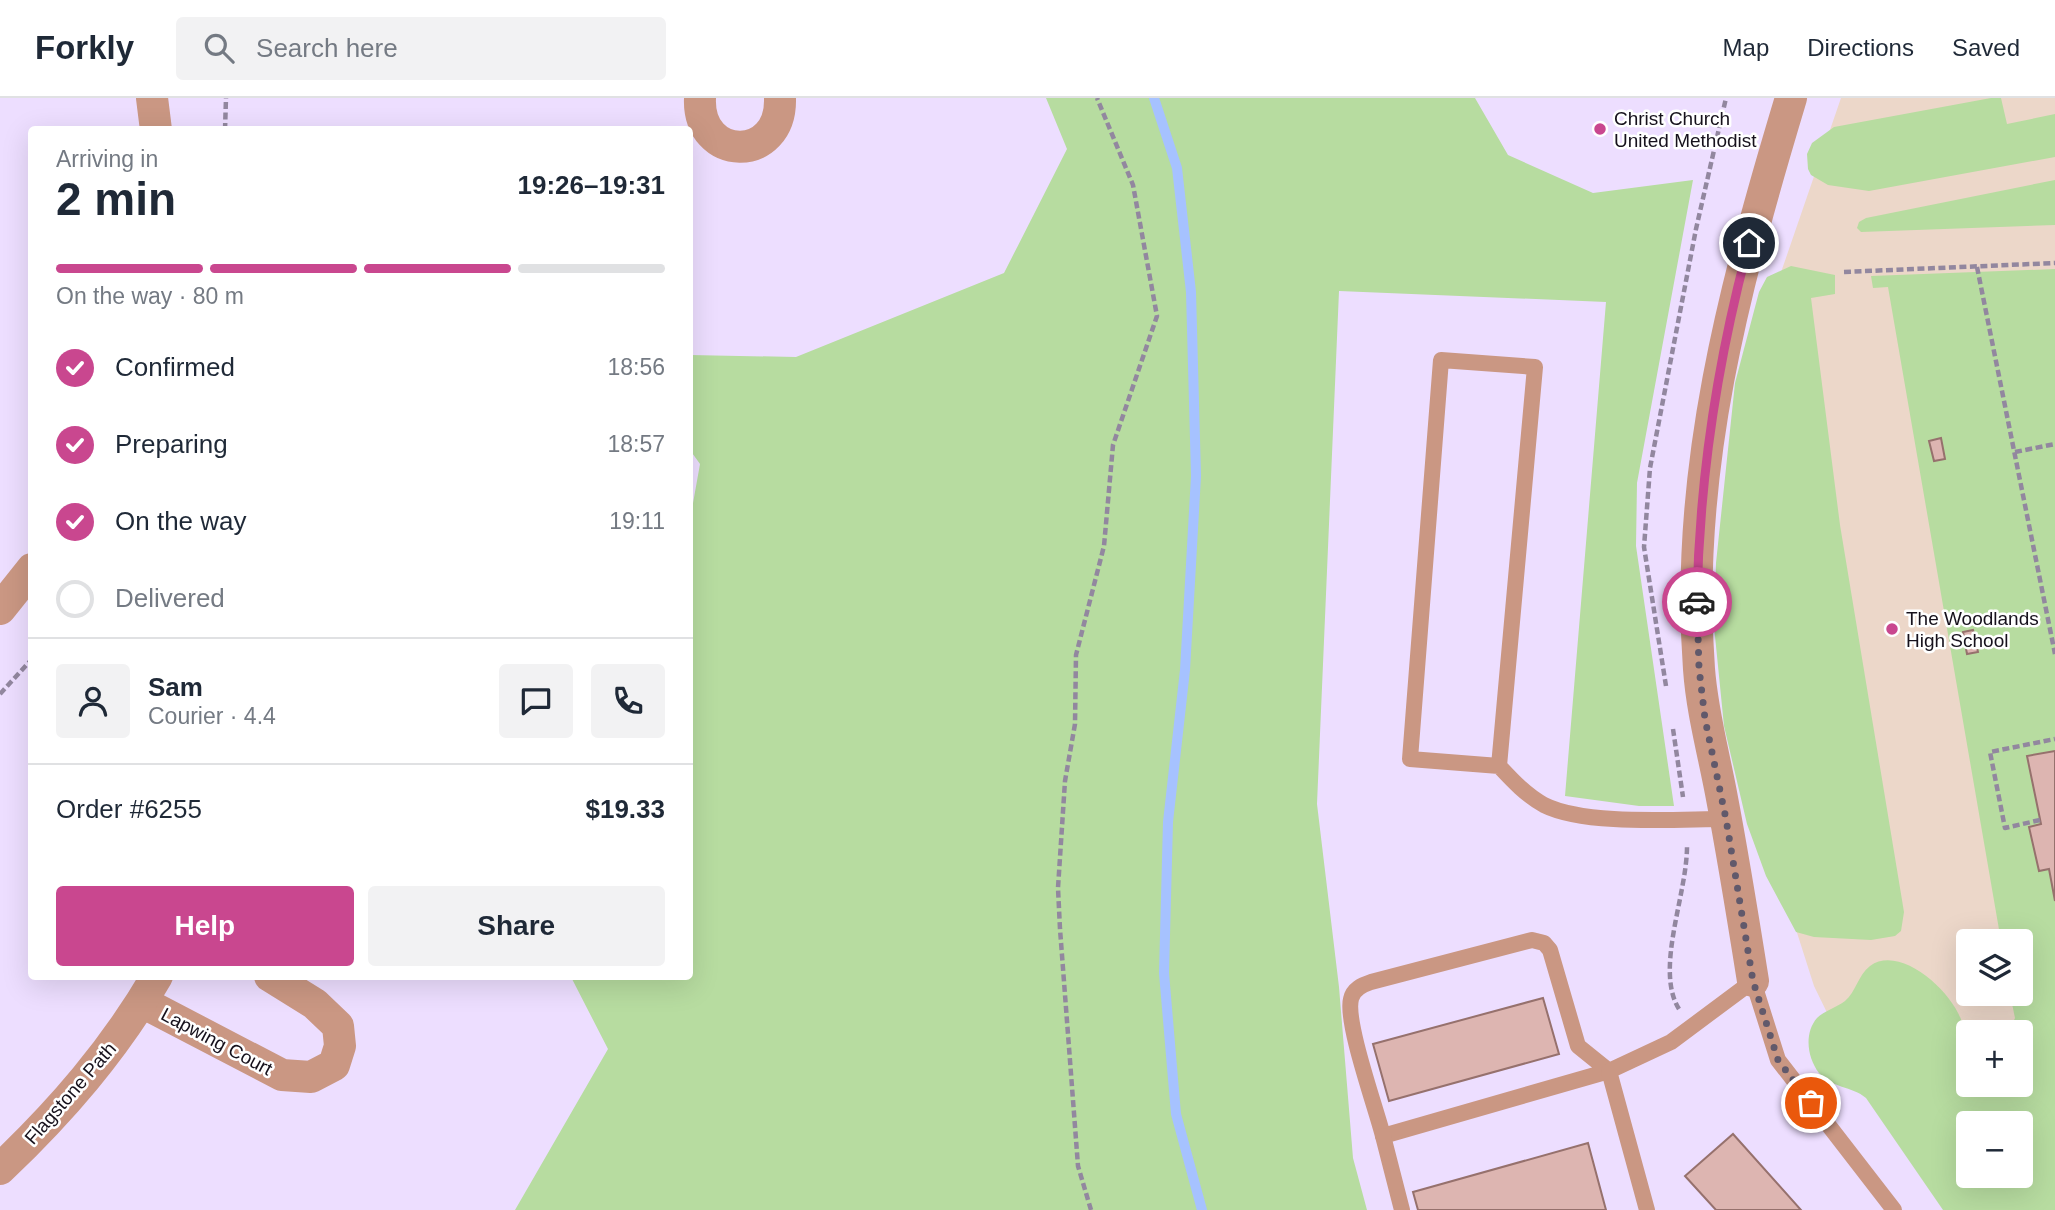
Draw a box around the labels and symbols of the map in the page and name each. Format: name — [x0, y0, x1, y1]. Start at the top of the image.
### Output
place label: Christ Church United Methodist — [1614, 108, 1757, 151]
marker: Christ Church United Methodist — [1592, 121, 1608, 137]
pin — [1719, 213, 1779, 273]
courier — [1662, 567, 1732, 637]
place label: The Woodlands High School — [1906, 608, 2039, 651]
marker: The Woodlands High School — [1884, 621, 1900, 637]
street label: Lapwing Court — [158, 1003, 276, 1080]
street label: Flagstone Path — [21, 1038, 120, 1148]
pin — [1781, 1073, 1841, 1133]

